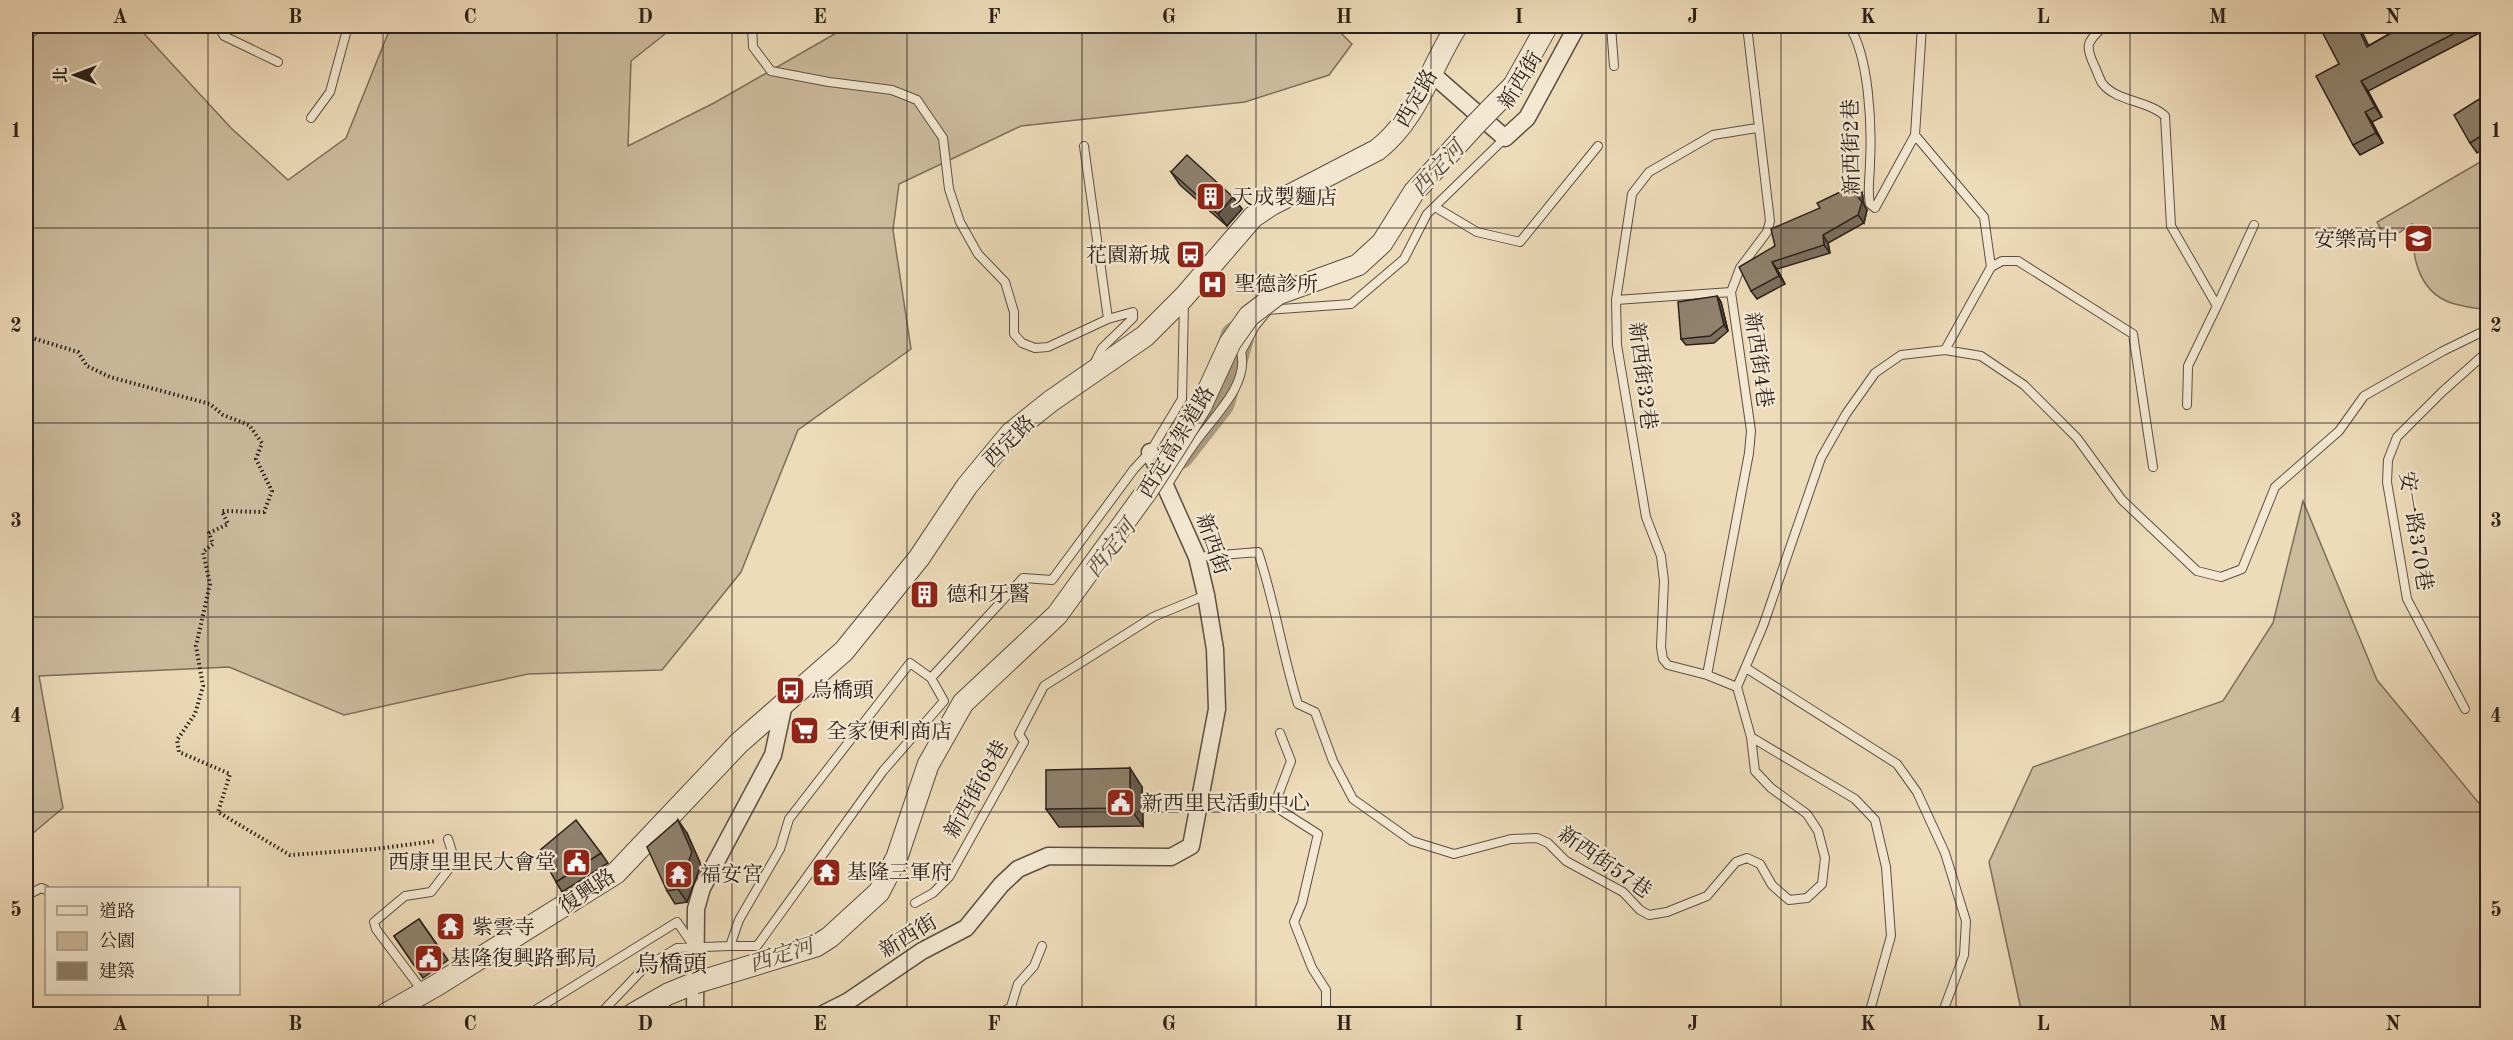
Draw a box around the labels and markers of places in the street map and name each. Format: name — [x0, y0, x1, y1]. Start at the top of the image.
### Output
building icon: 天成製麵店 — [1195, 181, 1227, 213]
place label: 天成製麵店 — [1232, 186, 1337, 209]
school or university icon: 安樂高中 — [2403, 223, 2435, 255]
place label: 安樂高中 — [2314, 228, 2398, 251]
bus stop icon: 花園新城 — [1175, 239, 1207, 271]
place label: 花園新城 — [1086, 244, 1170, 267]
hospital icon: 聖德診所 — [1197, 268, 1229, 300]
place label: 聖德診所 — [1234, 273, 1318, 296]
building icon: 德和牙醫 — [909, 578, 941, 610]
place label: 德和牙醫 — [946, 583, 1030, 606]
bus stop icon: 烏橋頭 — [774, 674, 806, 706]
place label: 烏橋頭 — [811, 679, 874, 702]
supermarket icon: 全家便利商店 — [789, 715, 821, 747]
place label: 全家便利商店 — [826, 720, 952, 743]
public building icon: 新西里民活動中心 — [1105, 787, 1137, 819]
place label: 新西里民活動中心 — [1142, 792, 1310, 815]
public building icon: 西康里里民大會堂 — [561, 846, 593, 878]
place label: 西康里里民大會堂 — [388, 851, 556, 874]
temple icon: 基隆三軍府 — [810, 856, 842, 888]
temple icon: 福安宮 — [663, 858, 695, 890]
place label: 基隆三軍府 — [847, 861, 952, 884]
place label: 福安宮 — [700, 863, 763, 886]
temple icon: 紫雲寺 — [435, 911, 467, 943]
place label: 紫雲寺 — [472, 916, 535, 939]
public building icon: 基隆復興路郵局 — [413, 942, 445, 974]
place label: 基隆復興路郵局 — [450, 947, 597, 970]

